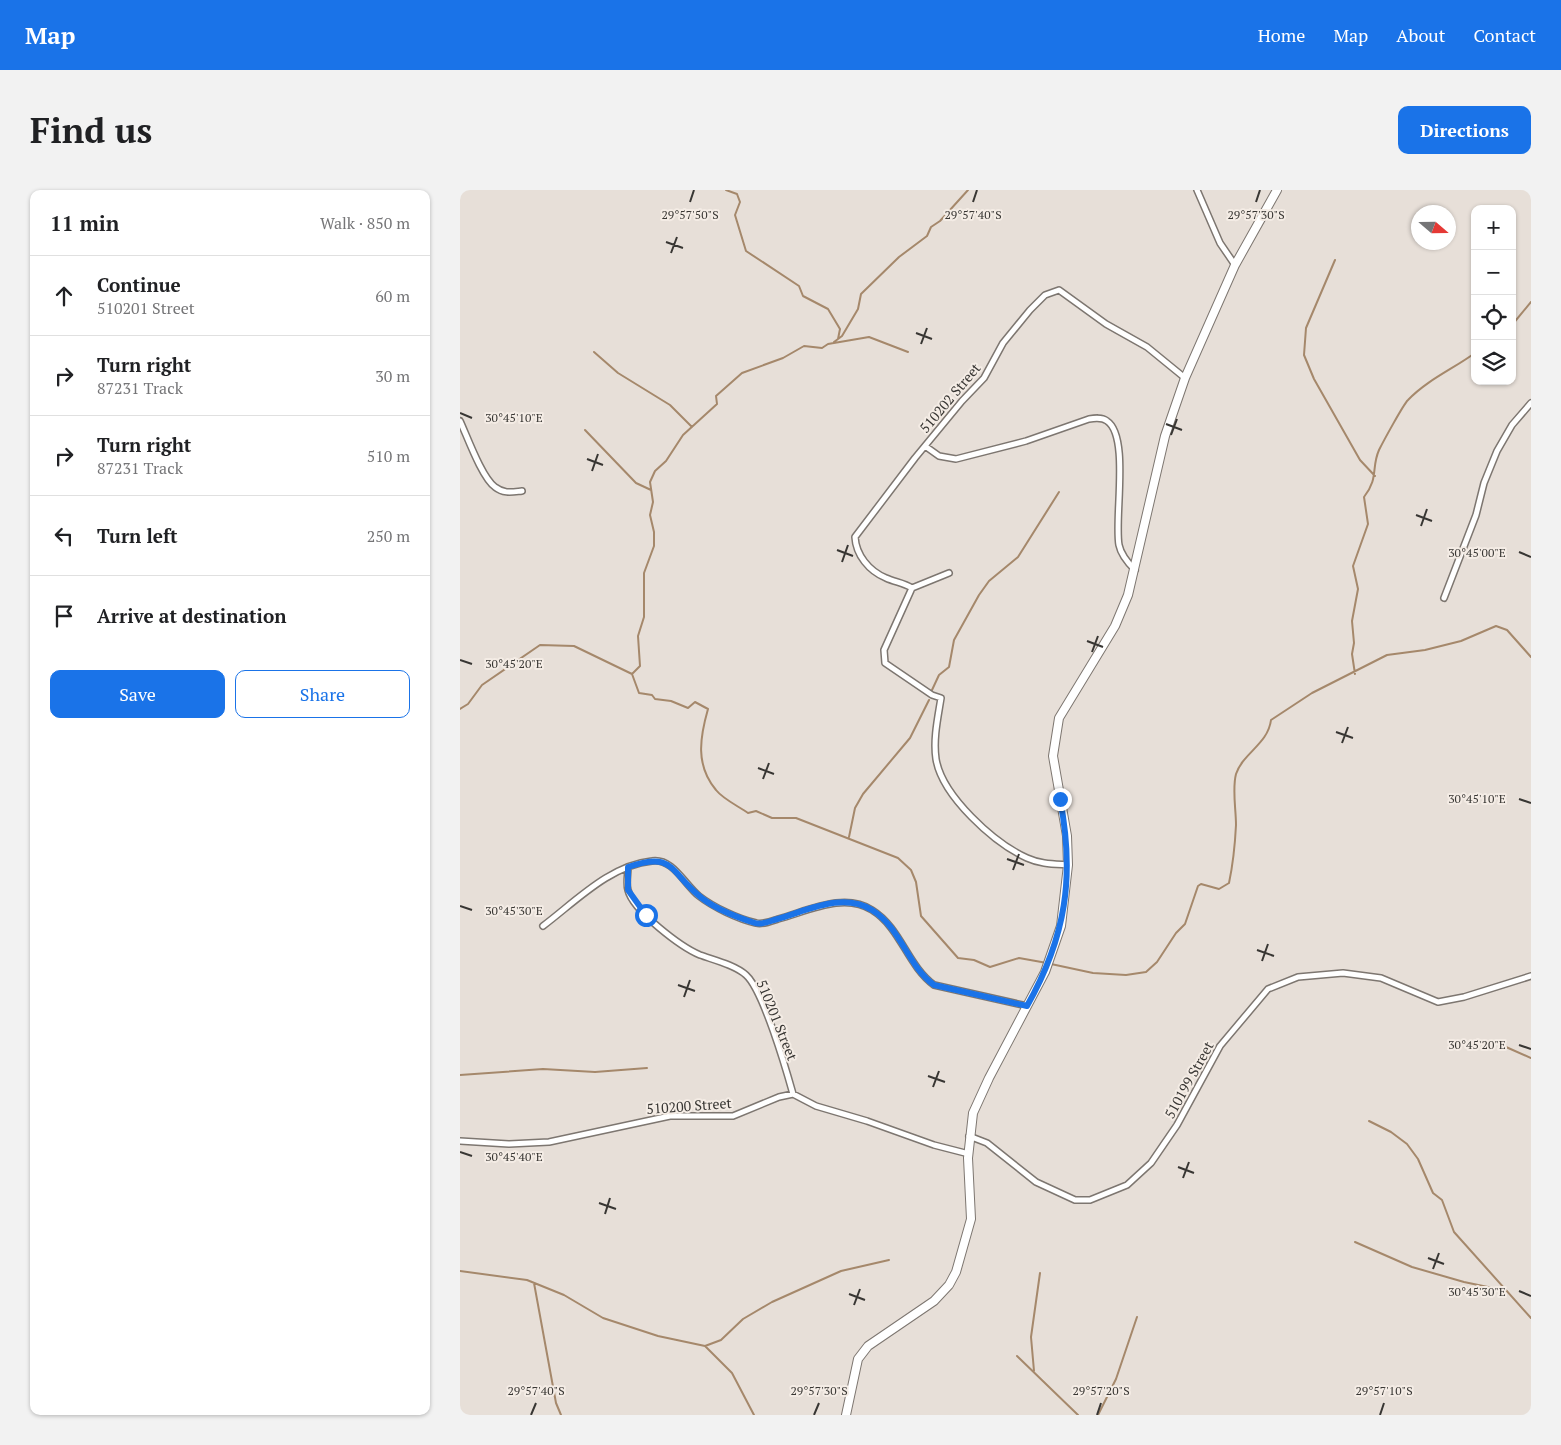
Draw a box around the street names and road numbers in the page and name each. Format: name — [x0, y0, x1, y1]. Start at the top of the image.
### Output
street label: 510202 Street — [915, 358, 985, 437]
street label: 510201 Street — [753, 977, 803, 1064]
street label: 510199 Street — [1160, 1037, 1218, 1122]
street label: 510200 Street — [646, 1093, 733, 1118]

